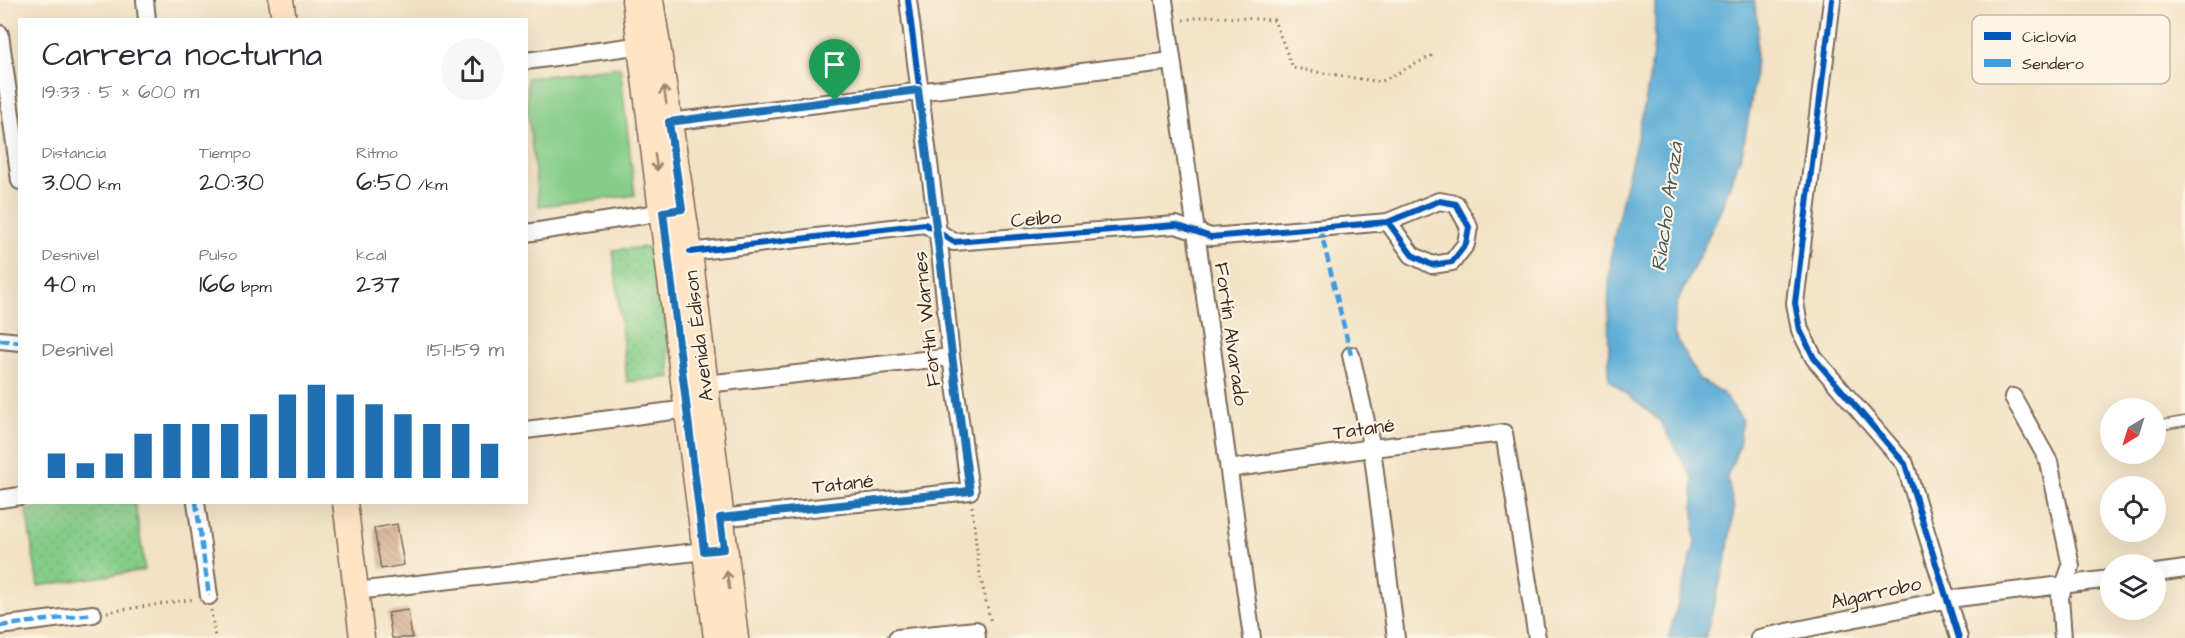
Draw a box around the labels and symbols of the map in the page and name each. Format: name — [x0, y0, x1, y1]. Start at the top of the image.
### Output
legend — [1972, 15, 2170, 84]
text: Ciclovía — [2022, 26, 2076, 48]
pin — [809, 39, 860, 101]
text: Sendero — [2022, 53, 2084, 75]
one-way arrow — [659, 86, 670, 106]
water label: Riacho Arazá — [1644, 140, 1691, 273]
one-way arrow — [650, 152, 661, 171]
street label: Ceibo — [1010, 203, 1062, 235]
street label: Fortín Warnes — [906, 250, 948, 388]
street label: Fortín Alvarado — [1207, 261, 1255, 407]
street label: Avenida Édison — [677, 269, 721, 403]
north arrow — [2100, 398, 2166, 464]
street label: Tatané — [1331, 411, 1397, 447]
street label: Tatané — [811, 467, 875, 501]
street label: Algarrobo — [1828, 570, 1924, 617]
one-way arrow — [722, 571, 733, 590]

